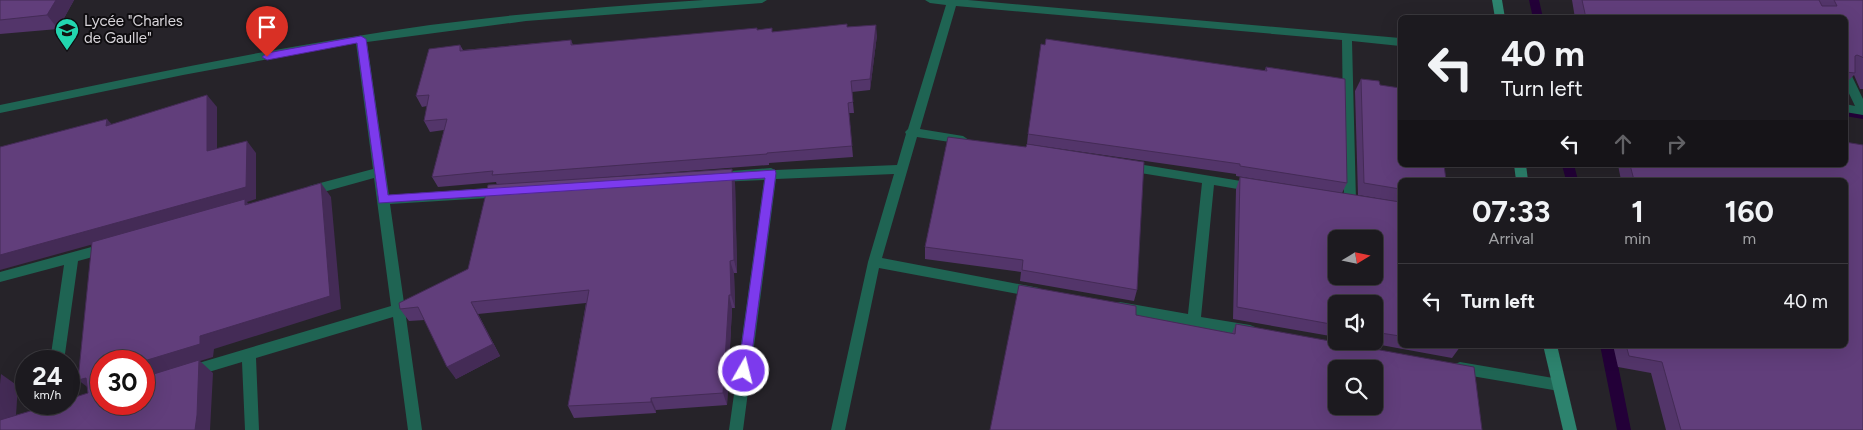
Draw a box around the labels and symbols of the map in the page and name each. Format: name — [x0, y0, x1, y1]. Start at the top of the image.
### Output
pin — [246, 6, 288, 57]
place label: Lycée "Charles de Gaulle" — [84, 12, 183, 47]
school or university icon: Lycée "Charles de Gaulle" — [54, 17, 80, 51]
north arrow — [1328, 230, 1382, 285]
position arrow — [717, 344, 769, 396]
speed limit sign: 30 — [90, 350, 155, 415]

